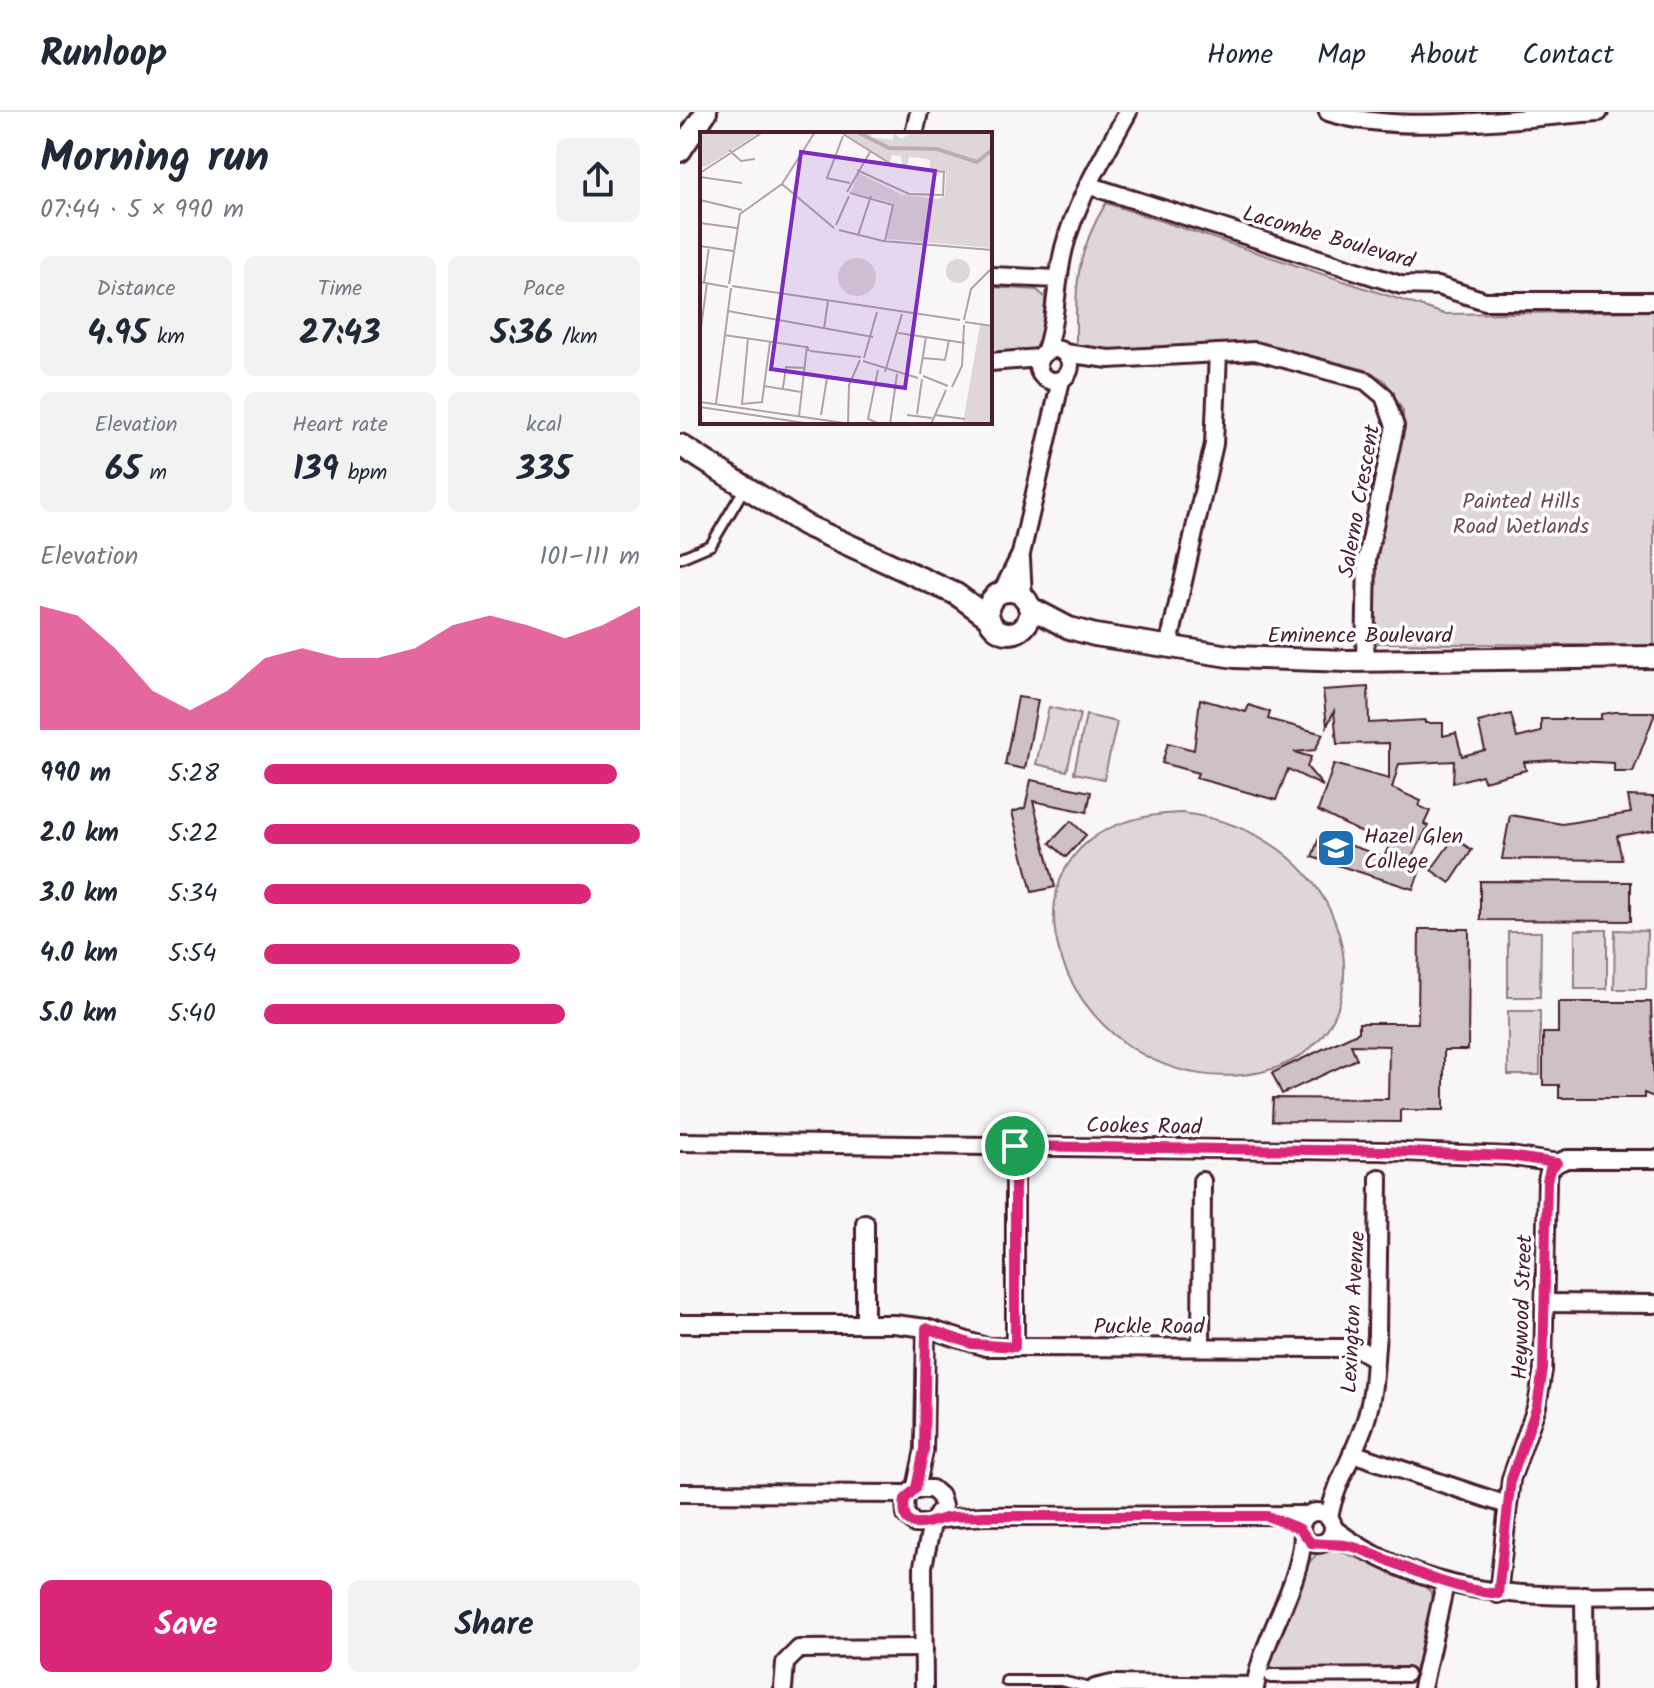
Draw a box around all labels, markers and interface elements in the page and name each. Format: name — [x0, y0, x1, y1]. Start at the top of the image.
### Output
text: Runloop — [40, 25, 168, 85]
text: Home — [1207, 33, 1273, 78]
text: Map — [1317, 33, 1366, 78]
text: About — [1410, 33, 1478, 78]
text: Contact — [1522, 33, 1614, 78]
text: Morning run — [40, 124, 269, 194]
inset map — [700, 132, 992, 424]
button: share — [556, 138, 640, 222]
text: 07:44 · 5 × 990 m — [40, 189, 244, 231]
street label: Lacombe Boulevard — [1238, 197, 1419, 280]
text: Distance — [96, 272, 176, 307]
text: Time — [318, 272, 362, 307]
text: Pace — [523, 272, 565, 307]
text: 4.95 — [87, 307, 148, 361]
text: 27:43 — [299, 307, 381, 361]
text: 5:36 — [490, 307, 553, 361]
text: km — [148, 320, 185, 355]
text: /km — [553, 320, 598, 355]
text: Elevation — [94, 408, 178, 443]
text: Heart rate — [292, 408, 388, 443]
text: kcal — [526, 408, 562, 443]
street label: Salerno Crescent — [1330, 422, 1391, 581]
text: 65 — [105, 443, 141, 497]
text: 139 — [293, 443, 339, 497]
text: 335 — [517, 443, 571, 497]
text: m — [141, 456, 167, 491]
text: bpm — [339, 456, 387, 491]
park label: Painted Hills Road Wetlands — [1453, 485, 1590, 545]
text: Elevation — [40, 536, 138, 578]
text: 101–111 m — [539, 536, 640, 578]
street label: Eminence Boulevard — [1267, 619, 1454, 654]
text: 990 m — [40, 753, 111, 795]
text: 5:28 — [168, 753, 219, 795]
text: 2.0 km — [40, 813, 119, 855]
text: 5:22 — [168, 813, 219, 855]
place label: Hazel Glen College — [1364, 820, 1463, 880]
school or university icon: Hazel Glen College — [1315, 827, 1357, 869]
text: 3.0 km — [40, 873, 118, 915]
text: 5:34 — [168, 873, 218, 915]
text: 4.0 km — [40, 933, 118, 975]
text: 5:54 — [168, 933, 217, 975]
text: 5.0 km — [40, 993, 117, 1035]
text: 5:40 — [168, 993, 216, 1035]
street label: Cookes Road — [1086, 1109, 1203, 1146]
pin — [981, 1112, 1049, 1180]
icon: arrive — [993, 1124, 1037, 1168]
street label: Lexington Avenue — [1333, 1230, 1376, 1394]
street label: Heywood Street — [1503, 1233, 1544, 1380]
street label: Puckle Road — [1094, 1310, 1205, 1345]
button: Save — [40, 1580, 332, 1672]
button: Share — [348, 1580, 640, 1672]

